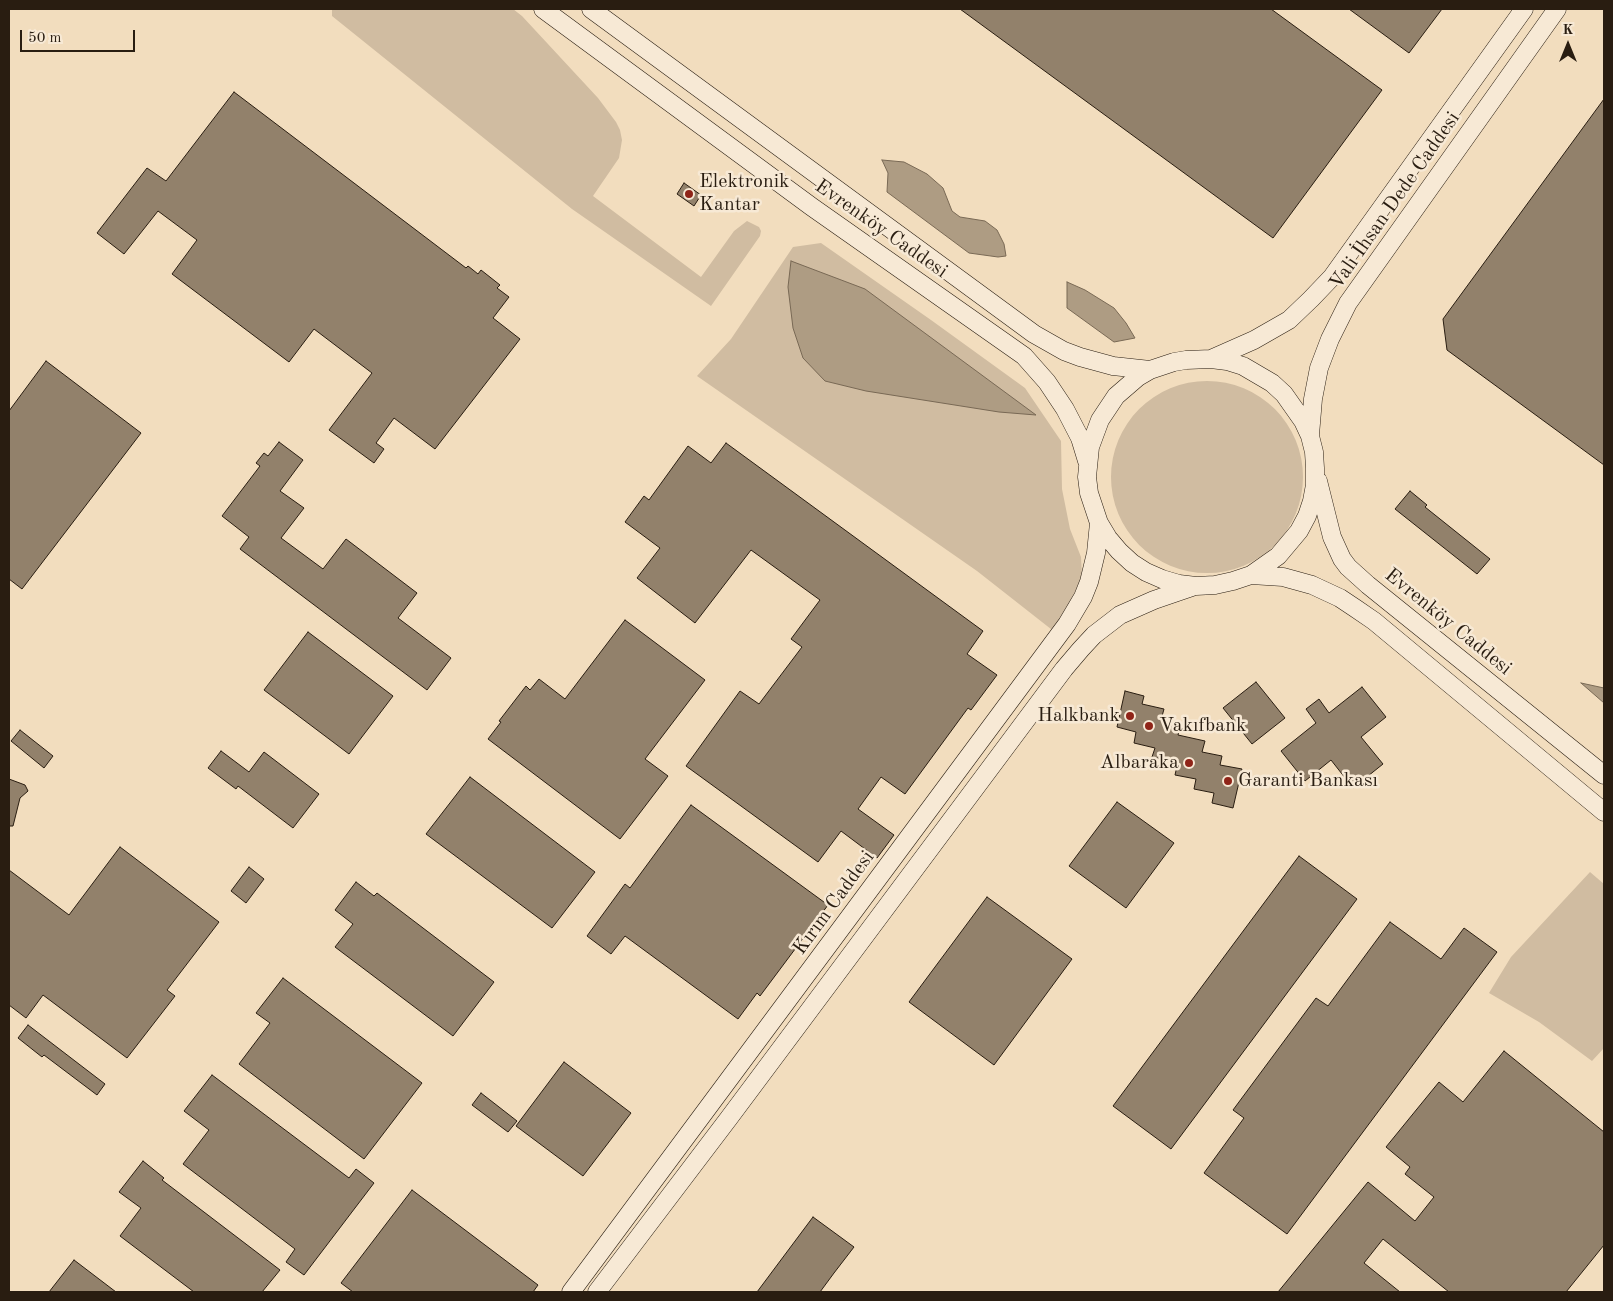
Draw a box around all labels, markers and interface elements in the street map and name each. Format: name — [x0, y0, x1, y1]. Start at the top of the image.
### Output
scale bar — [22, 20, 138, 52]
north arrow — [1543, 20, 1593, 70]
text: K — [1563, 23, 1573, 37]
text: 50 m — [28, 31, 62, 46]
street label: Vali İhsan Dede Caddesi — [1325, 108, 1465, 294]
place label: Elektronik Kantar — [699, 170, 790, 217]
street label: Evrenköy Caddesi — [810, 174, 952, 284]
marker: Elektronik Kantar — [683, 188, 695, 200]
street label: Evrenköy Caddesi — [1380, 563, 1516, 681]
place label: Halkbank — [1037, 704, 1120, 728]
marker: Halkbank — [1124, 710, 1136, 722]
place label: Vakıfbank — [1159, 714, 1246, 738]
marker: Vakıfbank — [1143, 720, 1155, 732]
place label: Albaraka — [1100, 751, 1179, 775]
marker: Albaraka — [1183, 757, 1195, 769]
place label: Garanti Bankası — [1238, 769, 1378, 793]
marker: Garanti Bankası — [1222, 775, 1234, 787]
street label: Kırım Caddesi — [788, 846, 880, 960]

